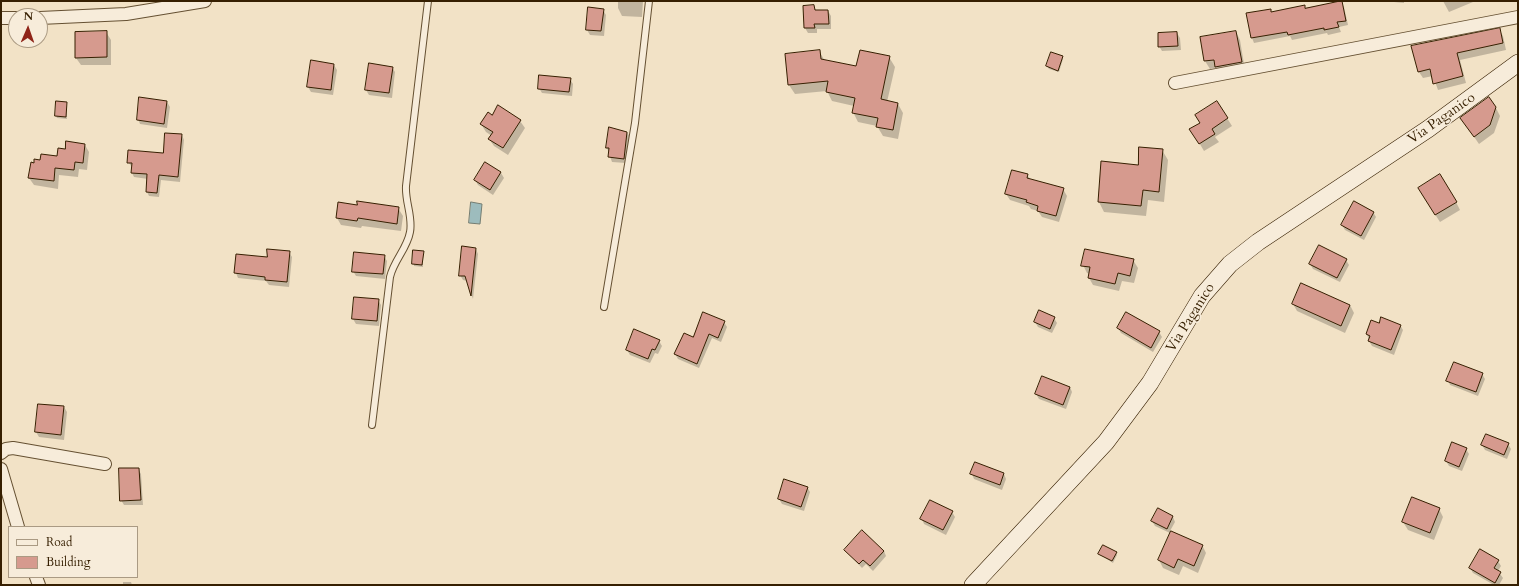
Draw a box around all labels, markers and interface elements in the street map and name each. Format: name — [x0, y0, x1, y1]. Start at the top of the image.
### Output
north arrow — [8, 8, 48, 48]
text: N — [23, 9, 33, 24]
street label: Via Paganico — [1405, 90, 1479, 148]
street label: Via Paganico — [1163, 280, 1219, 356]
legend — [8, 526, 138, 578]
text: Road — [46, 534, 72, 550]
text: Building — [46, 554, 90, 570]

